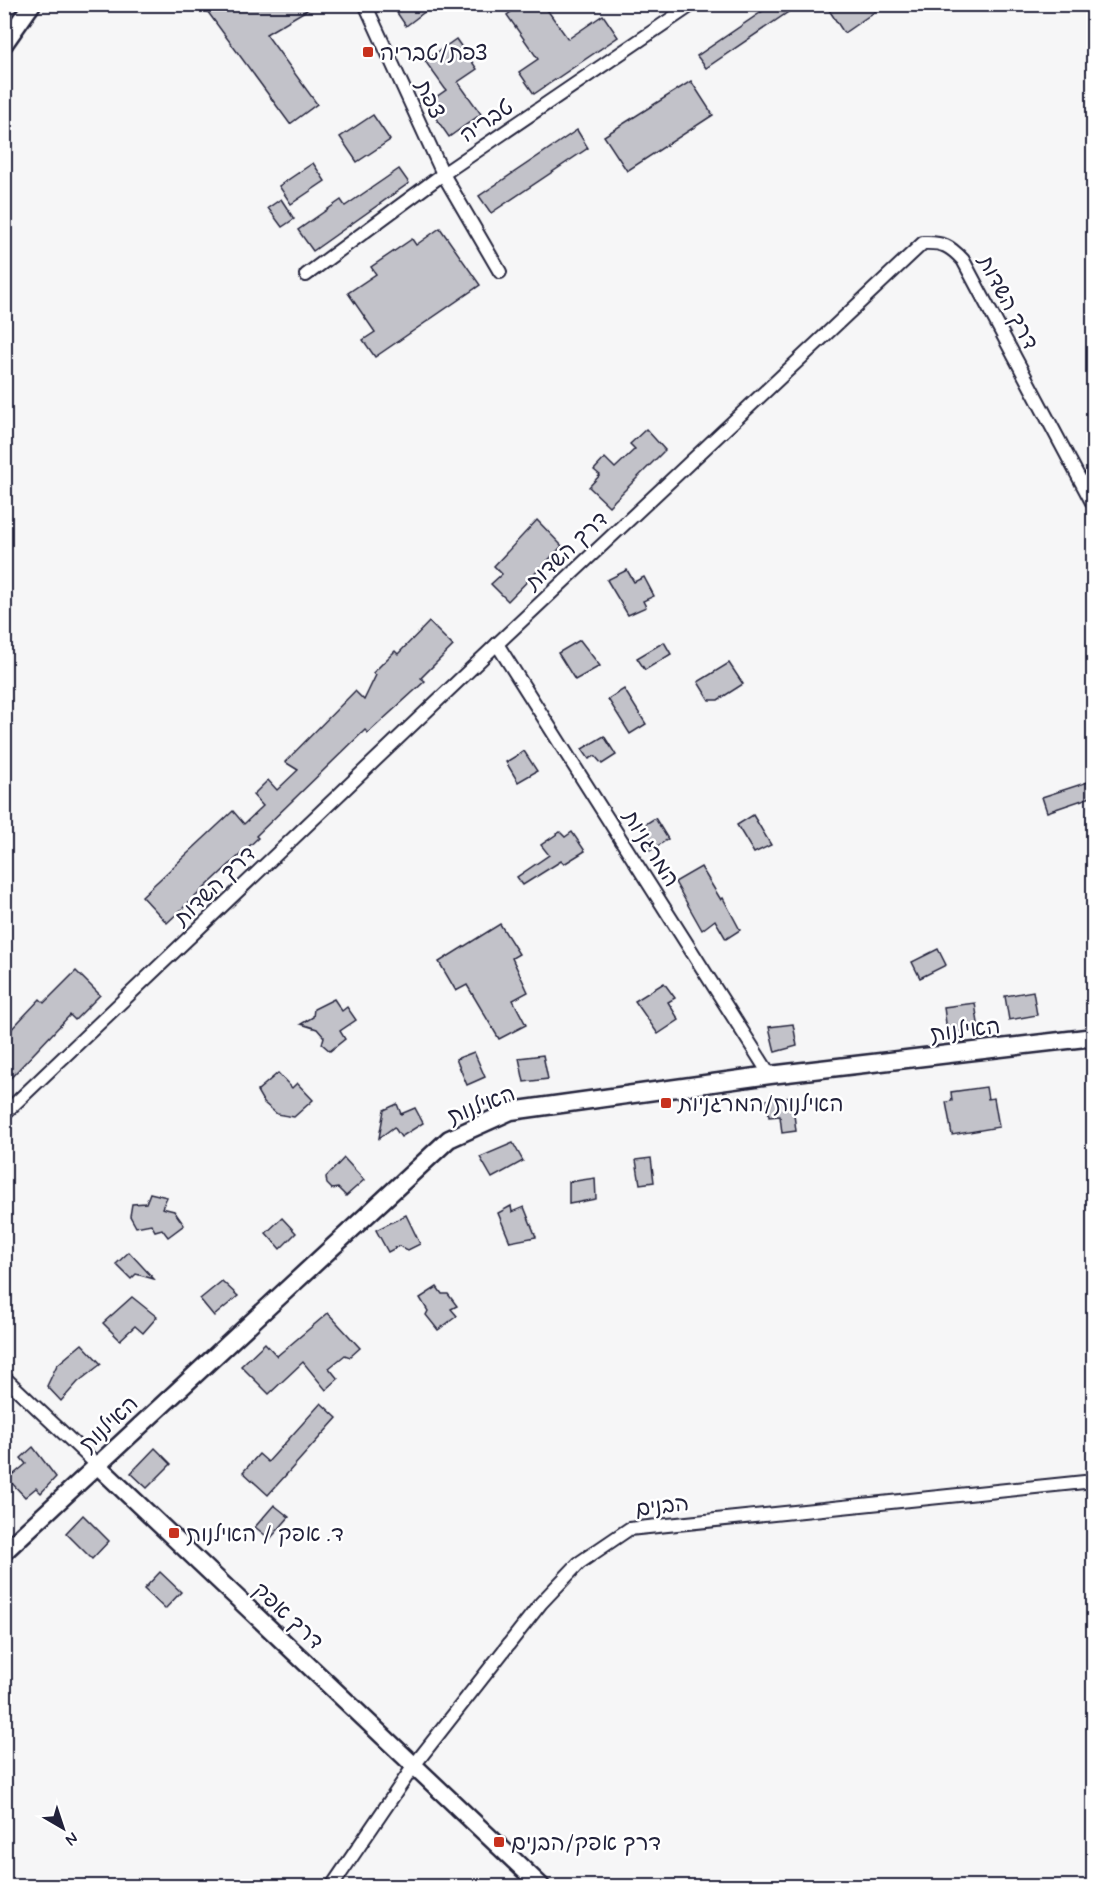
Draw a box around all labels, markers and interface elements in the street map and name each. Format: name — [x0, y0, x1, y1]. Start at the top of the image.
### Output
place label: צפת/טבריה — [380, 40, 488, 68]
marker: צפת/טבריה — [361, 45, 375, 59]
street label: צפת — [408, 75, 450, 124]
street label: טבריה — [455, 94, 519, 150]
street label: דרך השדות — [970, 249, 1044, 355]
street label: דרך השדות — [519, 506, 615, 598]
street label: המרגניות — [615, 804, 685, 893]
street label: דרך השדות — [167, 840, 262, 934]
street label: האילנות — [929, 1013, 1002, 1049]
street label: האילנות — [444, 1080, 520, 1132]
place label: האילנות/המרגניות — [676, 1091, 844, 1119]
marker: האילנות/המרגניות — [659, 1096, 673, 1110]
street label: האילנות — [74, 1390, 145, 1459]
street label: הבנים — [634, 1490, 691, 1524]
place label: ד. אפק / האילנות — [186, 1521, 344, 1549]
marker: ד. אפק / האילנות — [167, 1526, 181, 1540]
street label: דרך אפק — [246, 1577, 329, 1656]
north arrow — [33, 1798, 93, 1858]
text: N — [61, 1827, 82, 1850]
place label: דרך אפק/הבנים — [511, 1830, 661, 1858]
marker: דרך אפק/הבנים — [492, 1835, 506, 1849]

